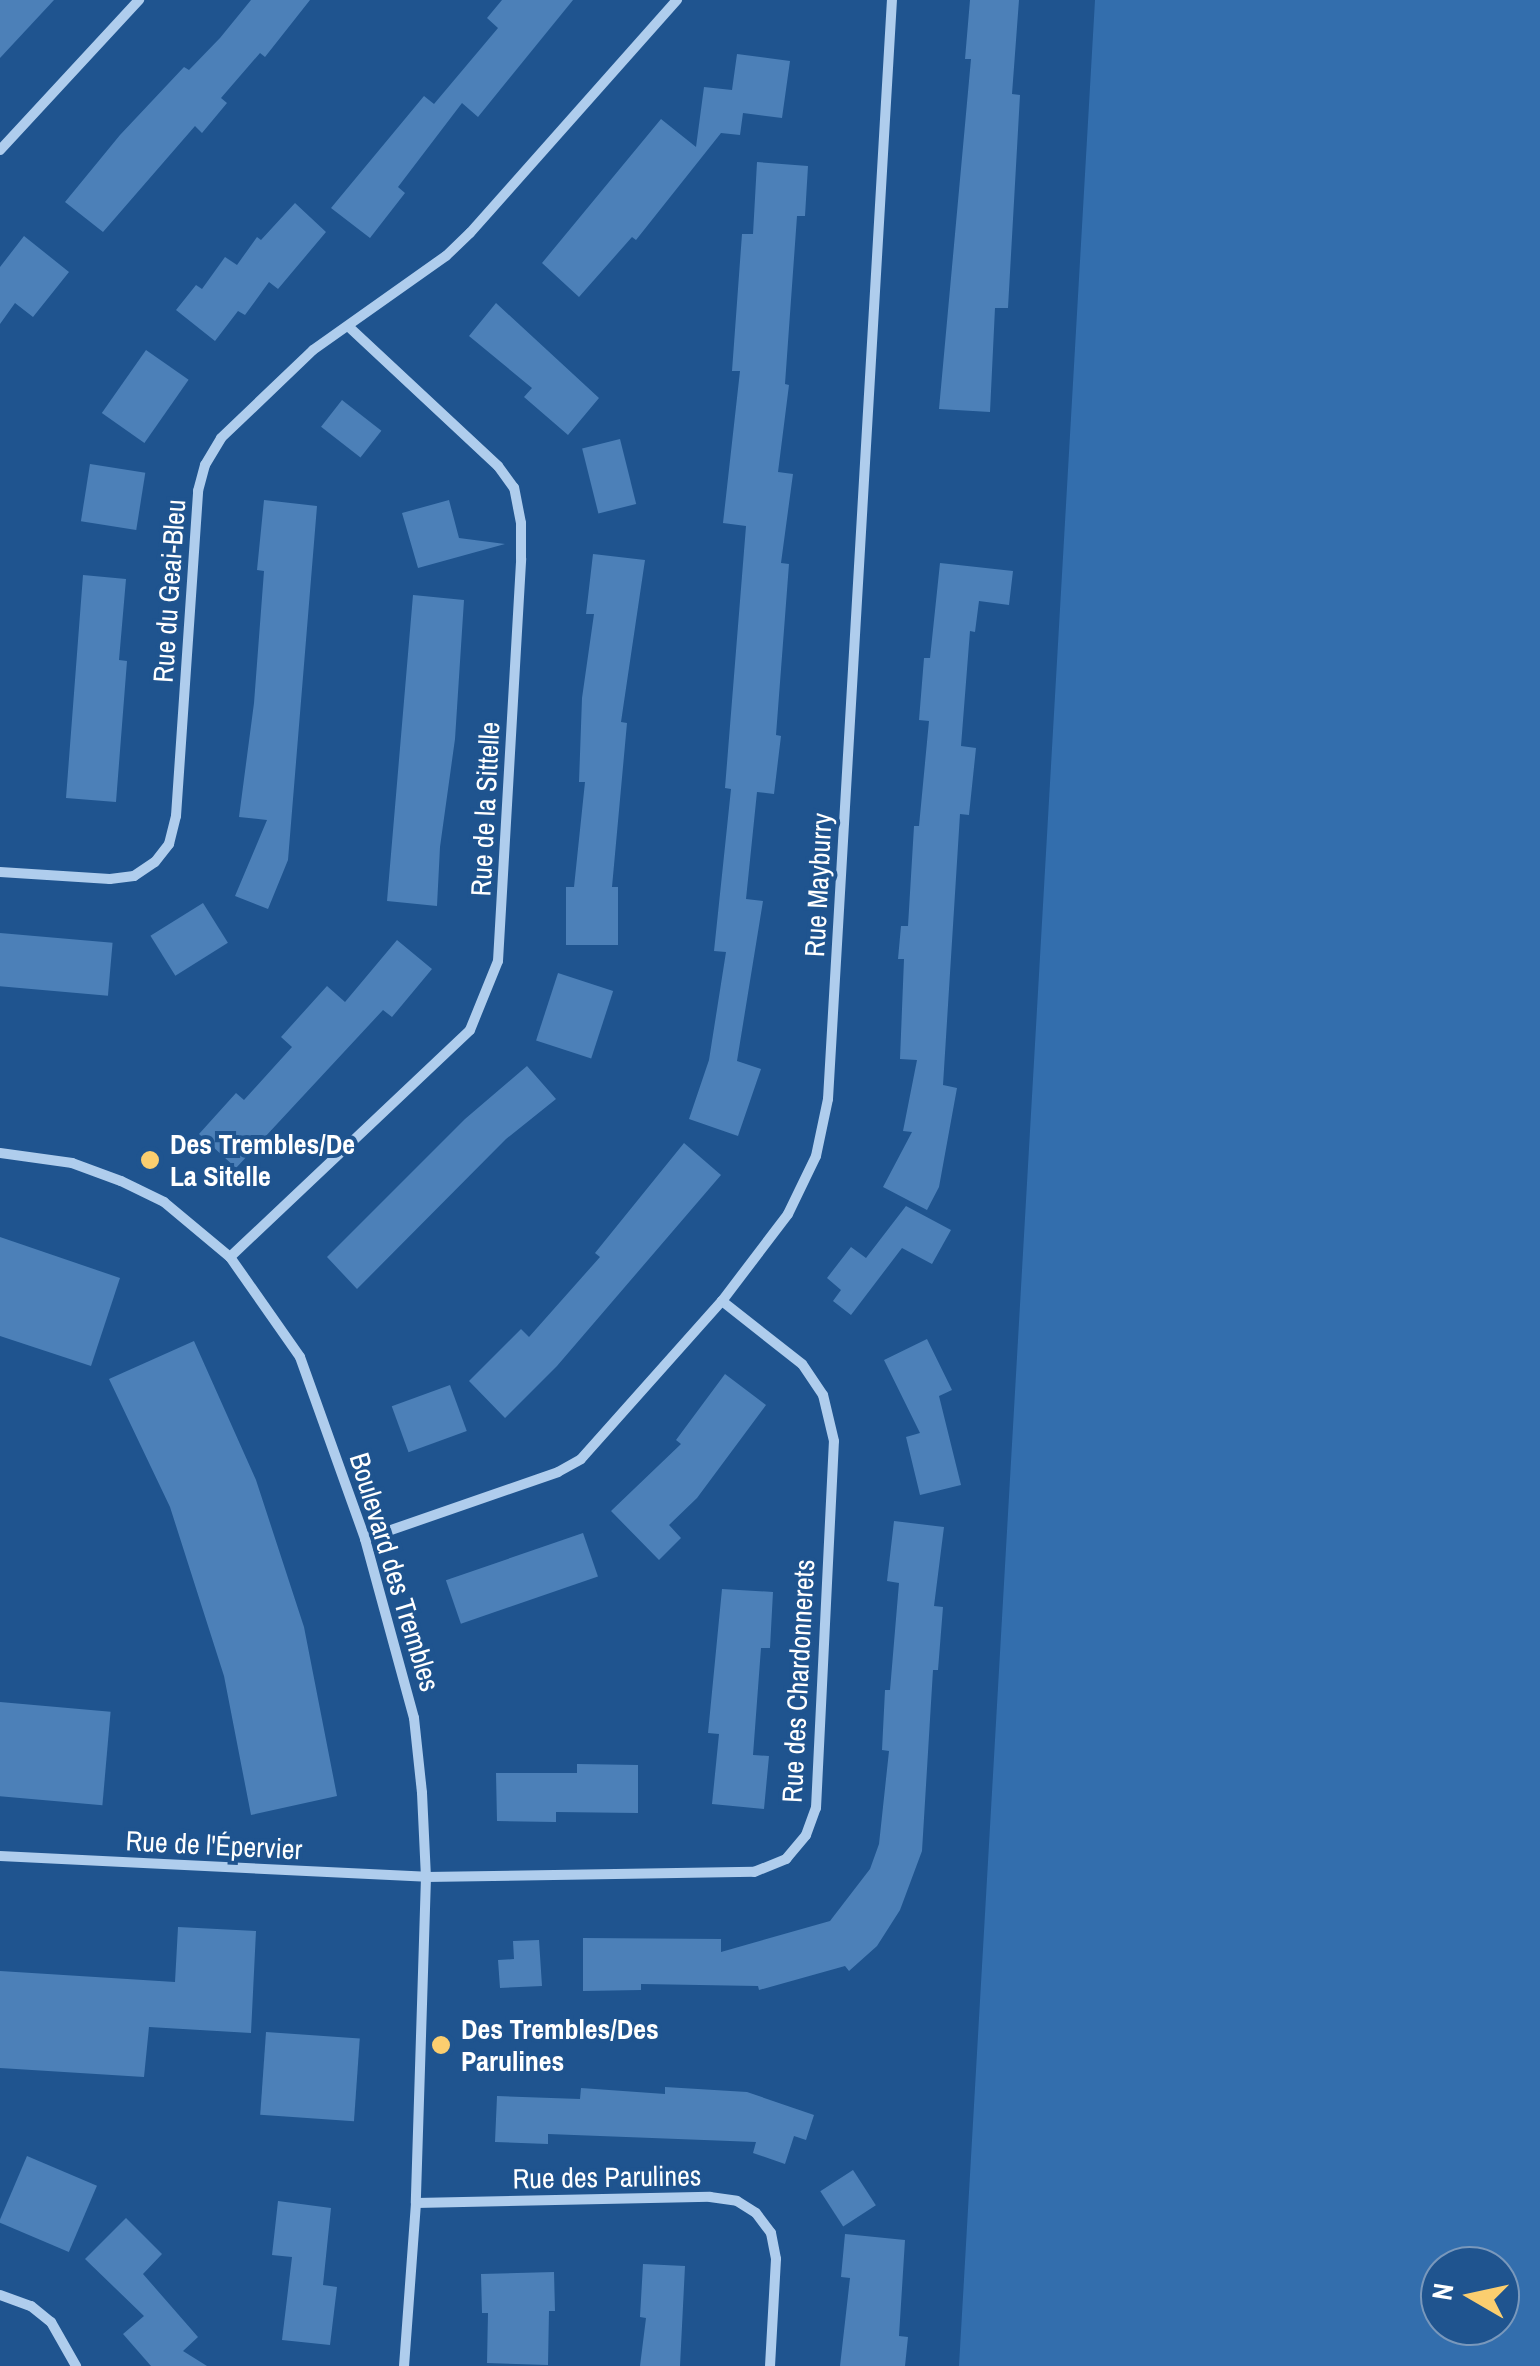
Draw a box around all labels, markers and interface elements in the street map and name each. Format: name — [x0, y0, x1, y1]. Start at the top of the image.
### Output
street label: Rue du Geai-Bleu — [146, 498, 192, 684]
street label: Rue de la Sittelle — [464, 721, 506, 897]
street label: Rue Mayburry — [797, 812, 839, 958]
place label: Des Trembles/De La Sitelle — [170, 1127, 355, 1193]
marker: Des Trembles/De La Sitelle — [139, 1149, 161, 1171]
street label: Boulevard des Trembles — [343, 1449, 447, 1695]
street label: Rue des Chardonnerets — [775, 1558, 821, 1804]
street label: Rue de l'Épervier — [125, 1824, 303, 1866]
place label: Des Trembles/Des Parulines — [461, 2012, 659, 2078]
marker: Des Trembles/Des Parulines — [430, 2034, 452, 2056]
street label: Rue des Parulines — [512, 2159, 702, 2195]
north arrow — [1420, 2246, 1520, 2346]
text: N — [1422, 2280, 1462, 2303]

